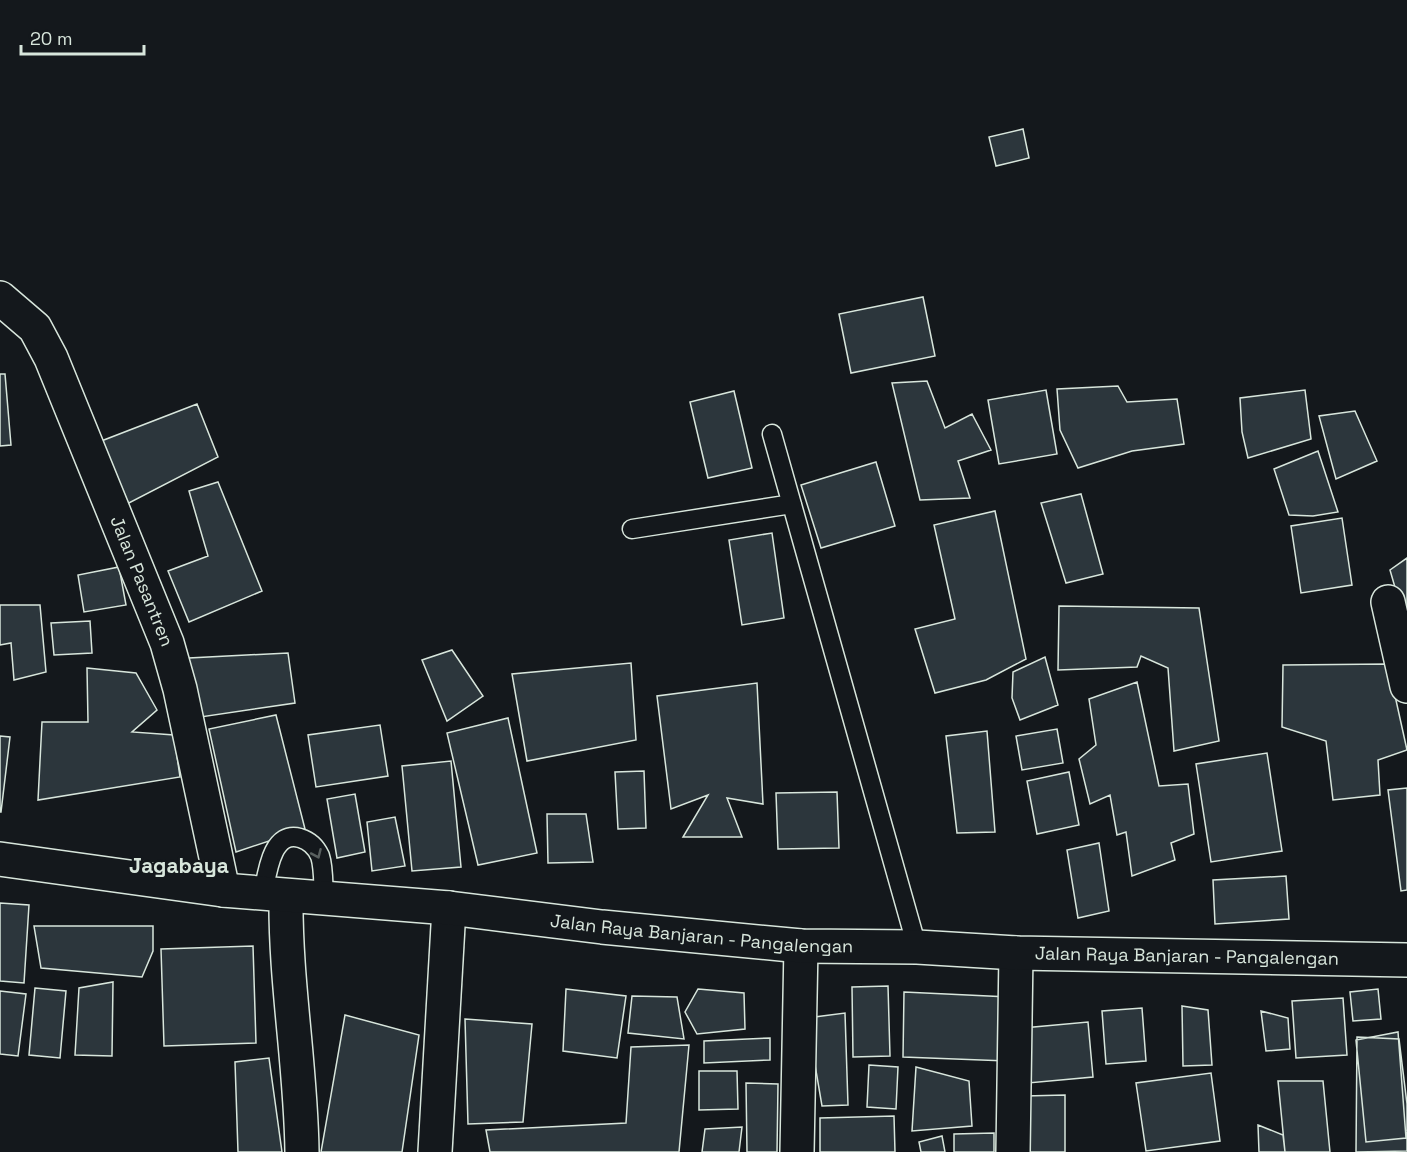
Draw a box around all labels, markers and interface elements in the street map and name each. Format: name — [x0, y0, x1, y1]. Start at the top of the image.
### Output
scale bar — [21, 18, 144, 56]
text: 20 m — [30, 27, 73, 50]
street label: Jalan Pasantren — [105, 512, 179, 650]
one-way arrow — [310, 847, 322, 858]
district label: Jagabaya — [129, 852, 229, 879]
street label: Jalan Raya Banjaran - Pangalengan — [549, 909, 853, 957]
street label: Jalan Raya Banjaran - Pangalengan — [1035, 941, 1339, 970]

